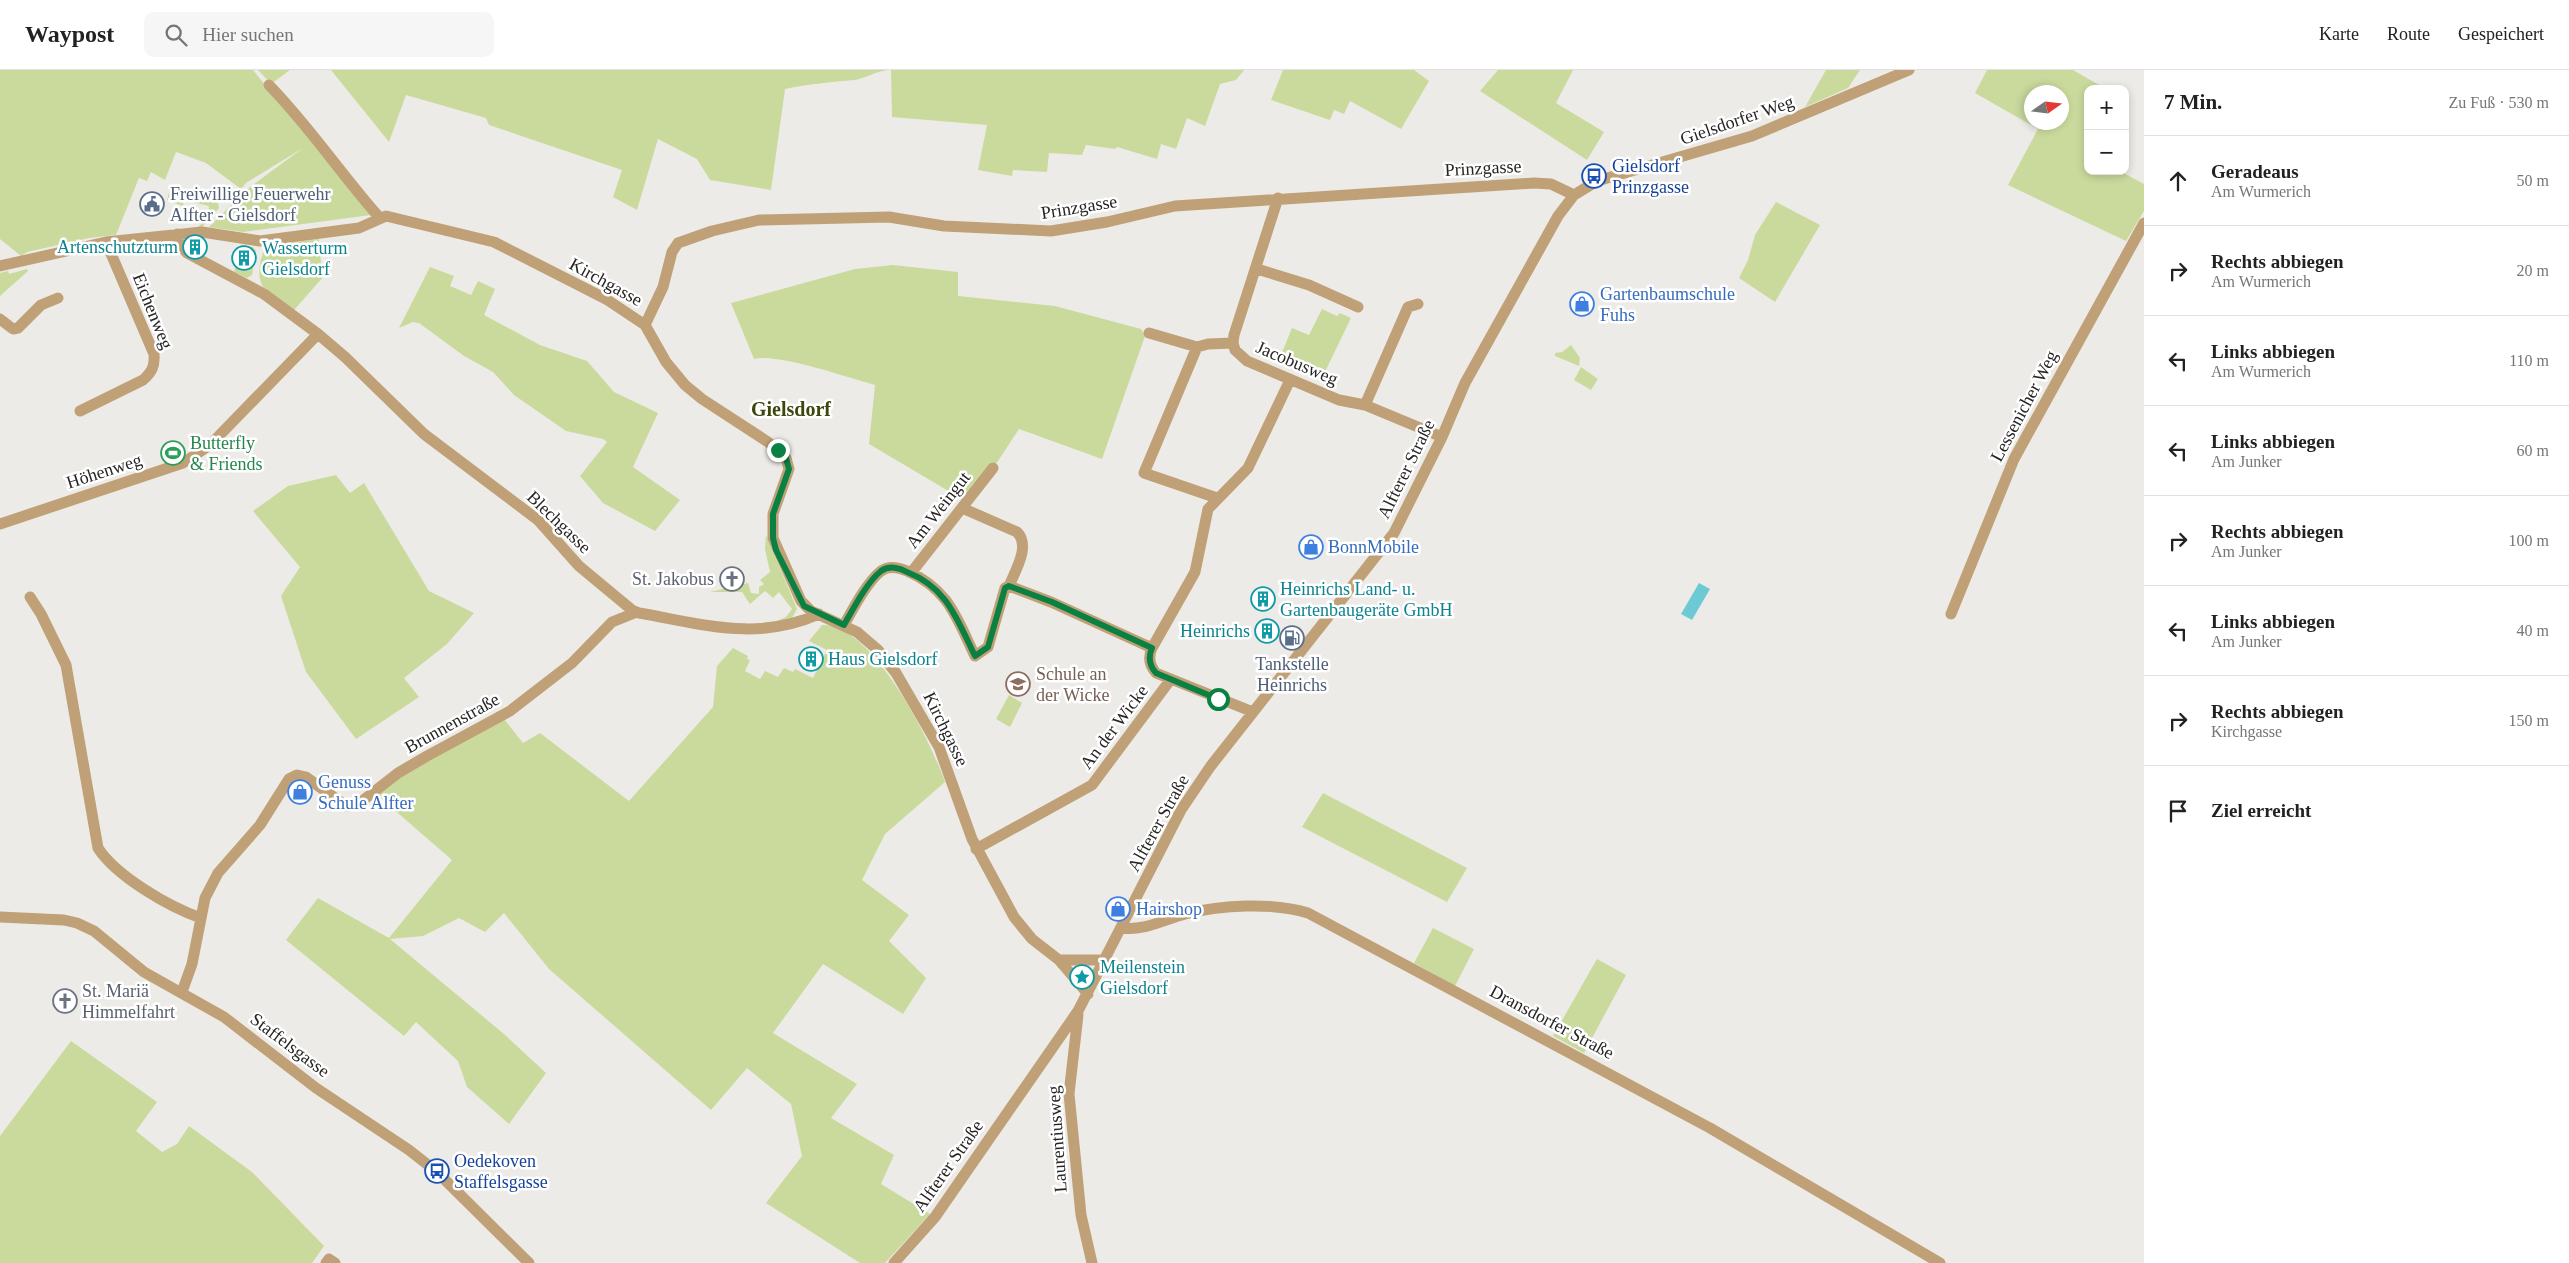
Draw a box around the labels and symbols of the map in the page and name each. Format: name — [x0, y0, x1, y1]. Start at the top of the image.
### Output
north arrow — [2024, 85, 2069, 130]
street label: Gielsdorfer Weg — [1678, 91, 1796, 149]
street label: Prinzgasse — [1444, 156, 1522, 180]
place label: Gielsdorf Prinzgasse — [1612, 156, 1689, 197]
bus stop icon: Gielsdorf Prinzgasse — [1581, 163, 1607, 189]
place label: Freiwillige Feuerwehr Alfter - Gielsdorf — [170, 184, 330, 225]
public building icon: Freiwillige Feuerwehr Alfter - Gielsdorf — [139, 191, 165, 217]
street label: Prinzgasse — [1039, 191, 1119, 223]
building icon: Artenschutzturm — [182, 234, 208, 260]
place label: Artenschutzturm — [57, 237, 178, 257]
place label: Wasserturm Gielsdorf — [262, 238, 348, 279]
building icon: Wasserturm Gielsdorf — [231, 245, 257, 271]
street label: Kirchgasse — [566, 254, 646, 310]
street label: Eichenweg — [129, 270, 177, 352]
place label: Gartenbaumschule Fuhs — [1600, 284, 1735, 325]
shop icon: Gartenbaumschule Fuhs — [1569, 291, 1595, 317]
street label: Jacobusweg — [1253, 337, 1341, 389]
street label: Lessenicher Weg — [1986, 347, 2062, 465]
district label: Gielsdorf — [751, 398, 831, 420]
street label: Alfterer Straße — [1373, 416, 1439, 522]
place label: Butterfly & Friends — [190, 433, 263, 474]
route end — [767, 439, 790, 462]
sports icon: Butterfly & Friends — [160, 440, 186, 466]
street label: Höhenweg — [64, 449, 144, 493]
street label: Am Weingut — [902, 468, 974, 552]
street label: Blechgasse — [523, 487, 595, 557]
shop icon: BonnMobile — [1298, 534, 1324, 560]
place label: BonnMobile — [1328, 537, 1419, 557]
church icon: St. Jakobus — [719, 566, 745, 592]
place label: St. Jakobus — [632, 569, 714, 589]
place label: Heinrichs Land- u. Gartenbaugeräte GmbH — [1280, 579, 1452, 620]
building icon: Heinrichs Land- u. Gartenbaugeräte GmbH — [1250, 586, 1276, 612]
building icon: Heinrichs — [1254, 618, 1280, 644]
place label: Heinrichs — [1180, 621, 1250, 641]
fuel station icon: Tankstelle Heinrichs — [1279, 625, 1305, 651]
building icon: Haus Gielsdorf — [798, 646, 824, 672]
place label: Haus Gielsdorf — [828, 649, 937, 669]
place label: Tankstelle Heinrichs — [1255, 654, 1329, 695]
place label: Schule an der Wicke — [1036, 664, 1109, 705]
school or university icon: Schule an der Wicke — [1005, 671, 1031, 697]
street label: An der Wicke — [1076, 681, 1152, 773]
route start — [1207, 688, 1230, 711]
street label: Brunnenstraße — [401, 689, 503, 757]
street label: Kirchgasse — [919, 689, 973, 769]
street label: Alfterer Straße — [1123, 771, 1193, 875]
place label: Genuss Schule Alfter — [318, 772, 413, 813]
shop icon: Genuss Schule Alfter — [287, 779, 313, 805]
shop icon: Hairshop — [1105, 896, 1131, 922]
place label: Hairshop — [1136, 899, 1202, 919]
place label: Meilenstein Gielsdorf — [1100, 957, 1185, 998]
place icon: Meilenstein Gielsdorf — [1069, 964, 1095, 990]
place label: St. Mariä Himmelfahrt — [82, 981, 175, 1022]
street label: Dransdorfer Straße — [1487, 981, 1617, 1063]
church icon: St. Mariä Himmelfahrt — [52, 988, 78, 1014]
street label: Staffelsgasse — [247, 1009, 333, 1081]
street label: Laurentiusweg — [1043, 1085, 1071, 1193]
street label: Alfterer Straße — [909, 1116, 987, 1216]
place label: Oedekoven Staffelsgasse — [454, 1151, 548, 1192]
bus stop icon: Oedekoven Staffelsgasse — [424, 1158, 450, 1184]

